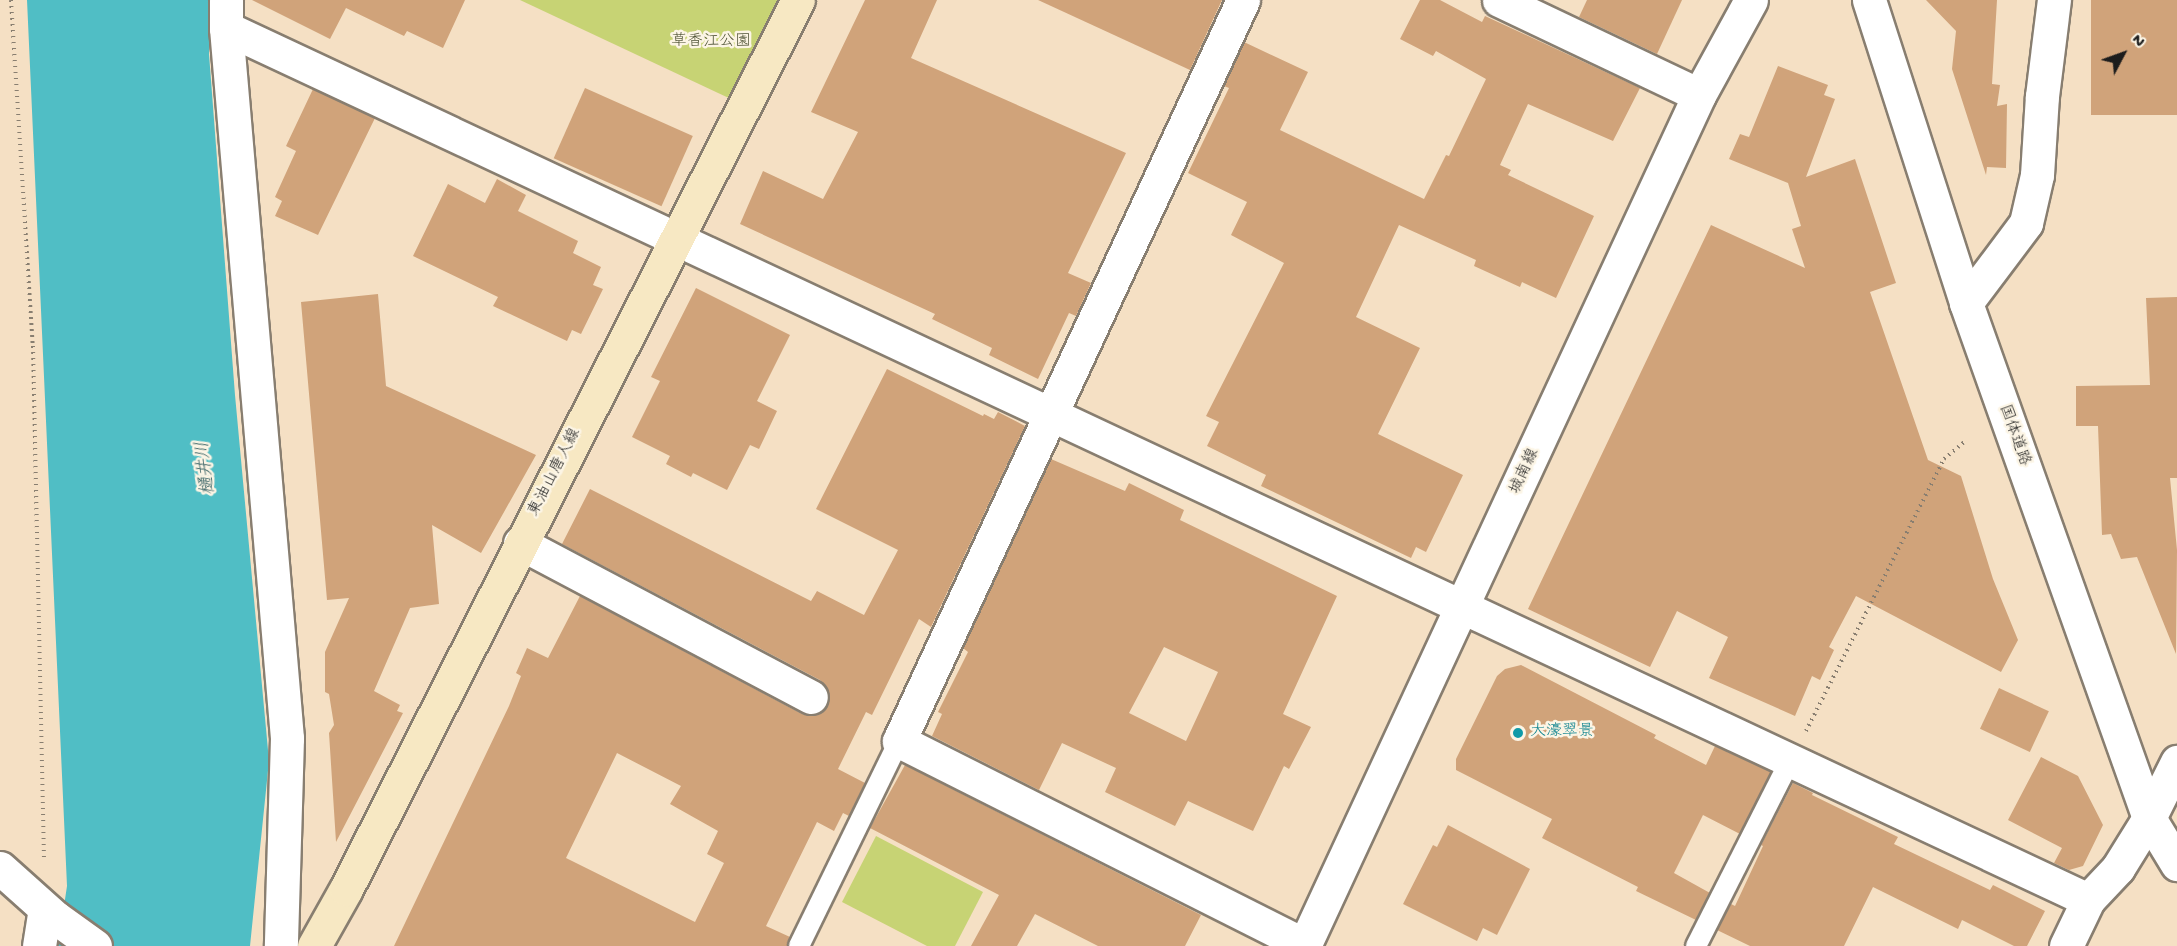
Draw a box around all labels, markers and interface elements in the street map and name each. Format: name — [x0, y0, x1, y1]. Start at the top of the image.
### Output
north arrow — [2093, 24, 2153, 84]
text: N — [2126, 32, 2148, 52]
park label: 草香江公園 — [671, 33, 751, 53]
street label: 国体道路 — [1993, 403, 2033, 469]
street label: 東油山唐人線 — [526, 426, 586, 520]
water label: 樋井川 — [193, 440, 221, 496]
street label: 城南線 — [1507, 446, 1545, 498]
place label: 大濠翠景 — [1530, 723, 1594, 743]
marker: 大濠翠景 — [1511, 726, 1525, 740]

